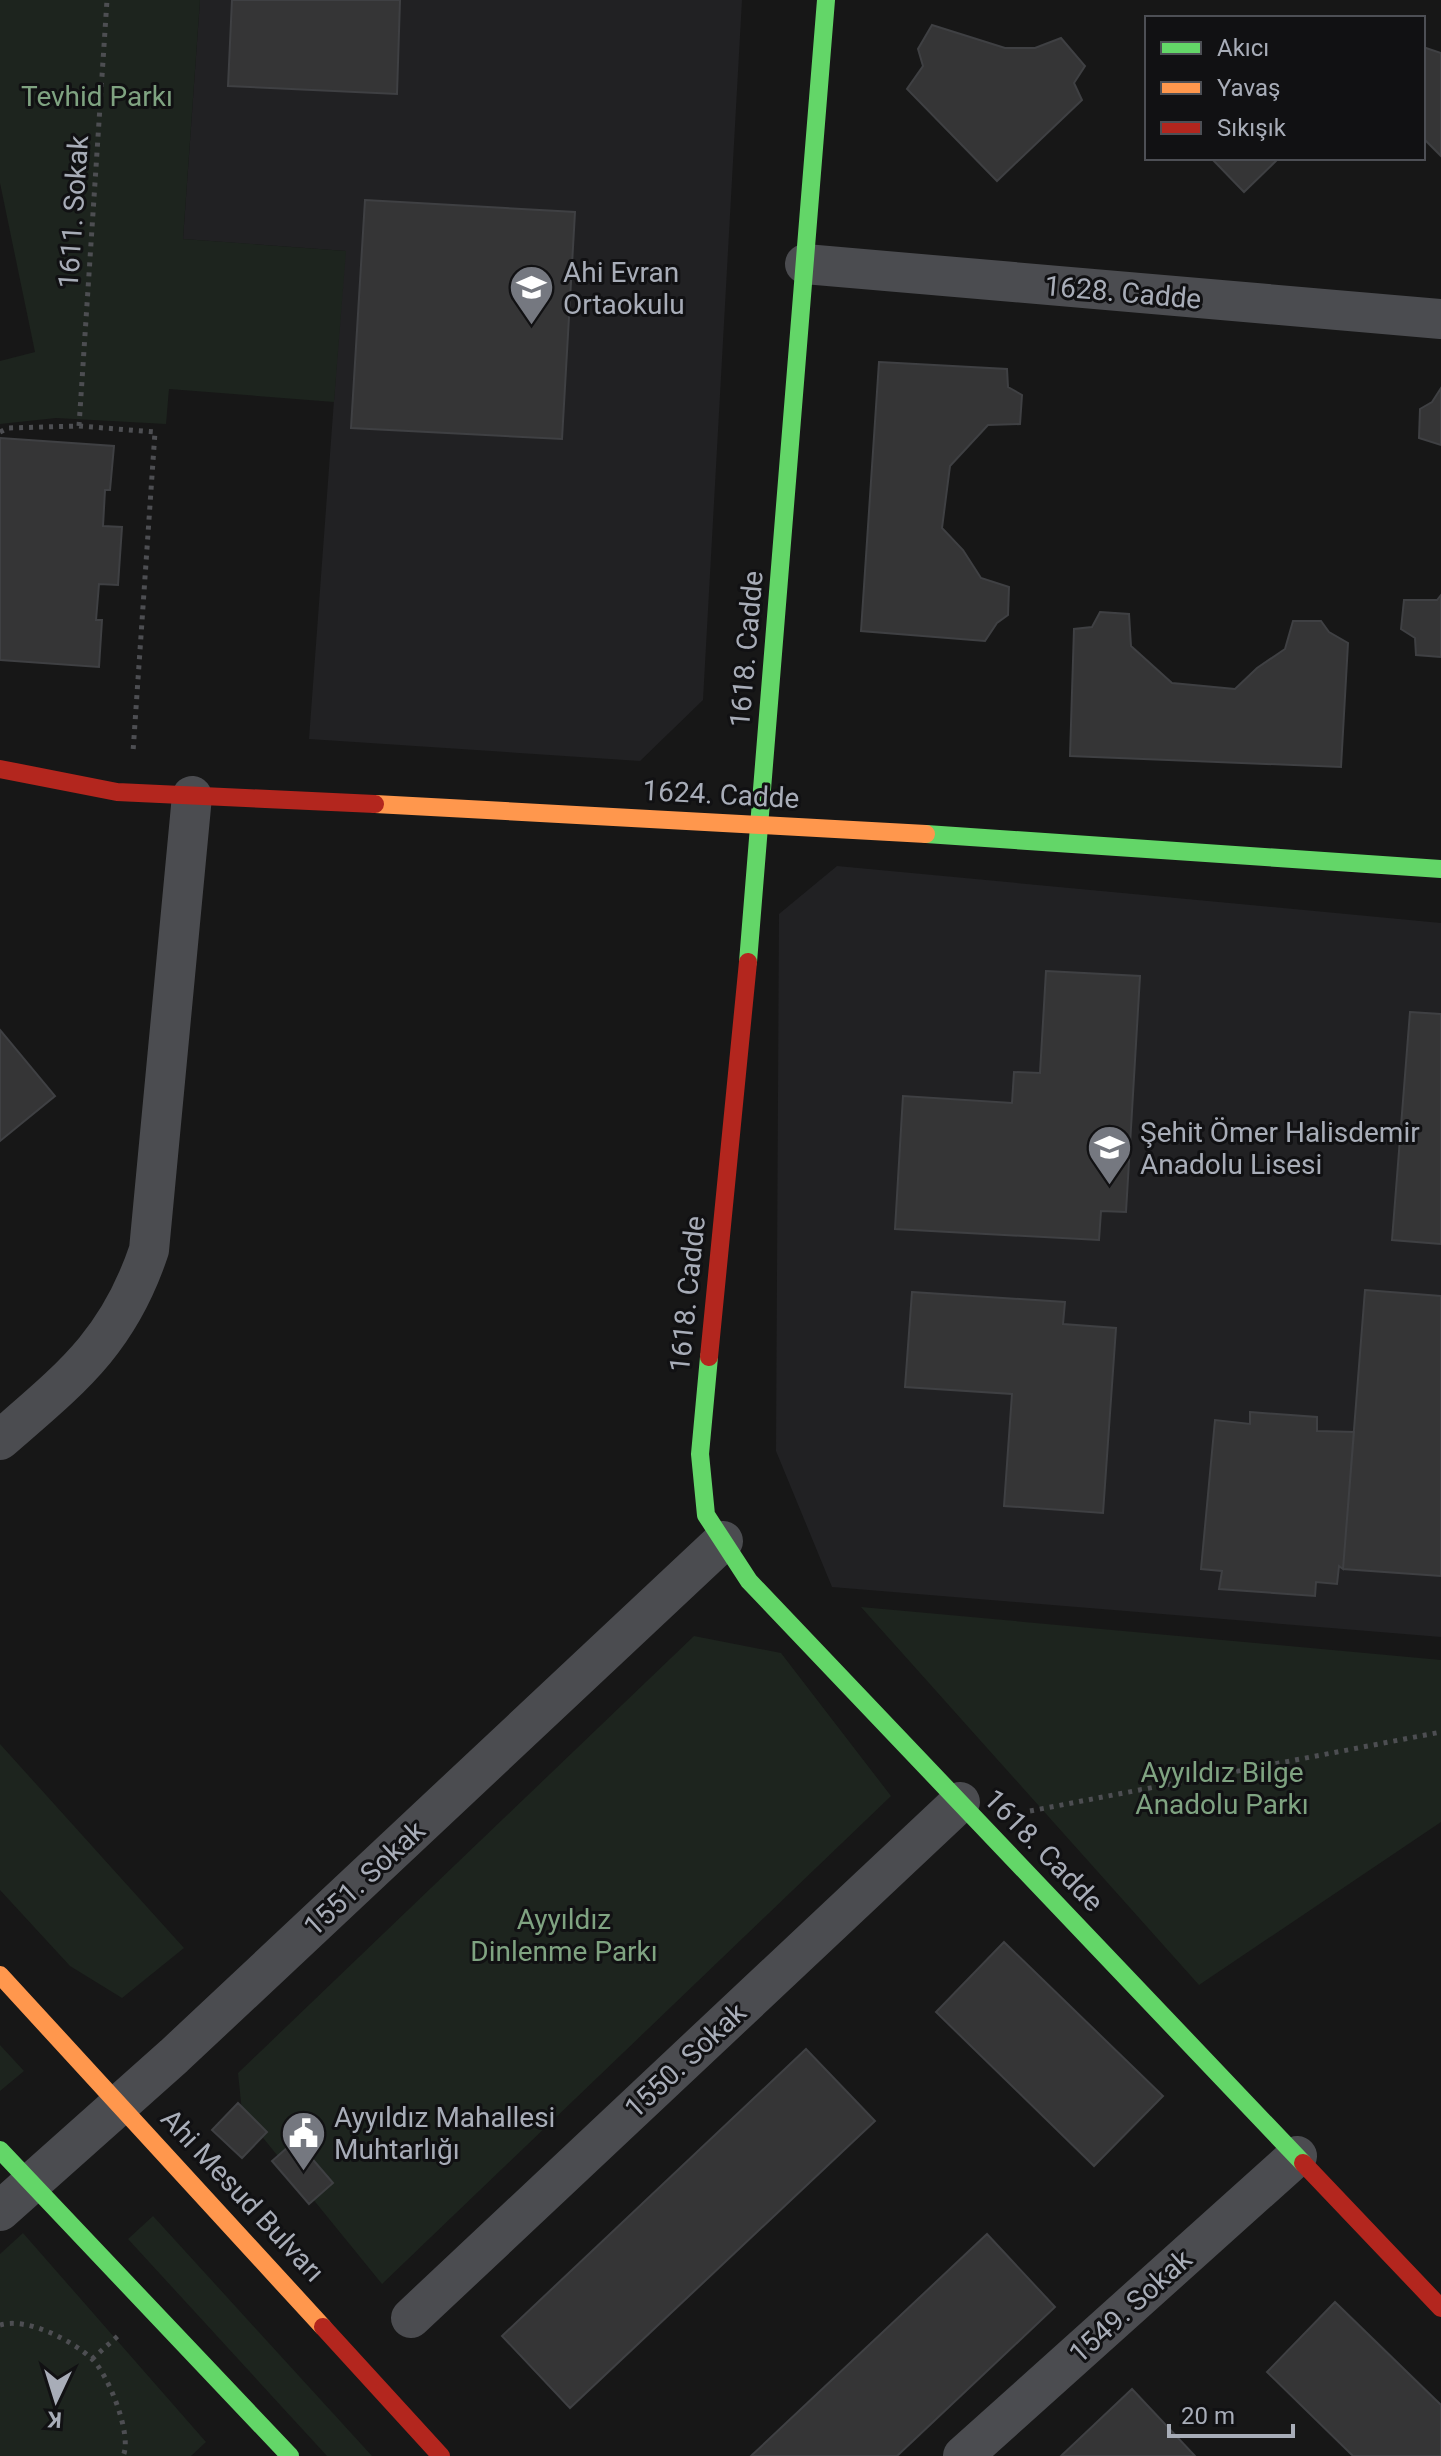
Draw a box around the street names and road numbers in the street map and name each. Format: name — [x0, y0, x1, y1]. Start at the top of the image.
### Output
street label: 1611. Sokak — [52, 134, 95, 290]
street label: 1628. Cadde — [1043, 269, 1203, 316]
street label: 1618. Cadde — [723, 569, 770, 729]
street label: 1624. Cadde — [642, 774, 800, 815]
street label: 1618. Cadde — [663, 1214, 712, 1374]
street label: 1618. Cadde — [977, 1782, 1110, 1918]
street label: 1551. Sokak — [297, 1813, 432, 1943]
street label: 1550. Sokak — [618, 1995, 753, 2125]
street label: Ahi Mesud Bulvarı — [154, 2102, 331, 2289]
street label: 1549. Sokak — [1062, 2242, 1199, 2370]

